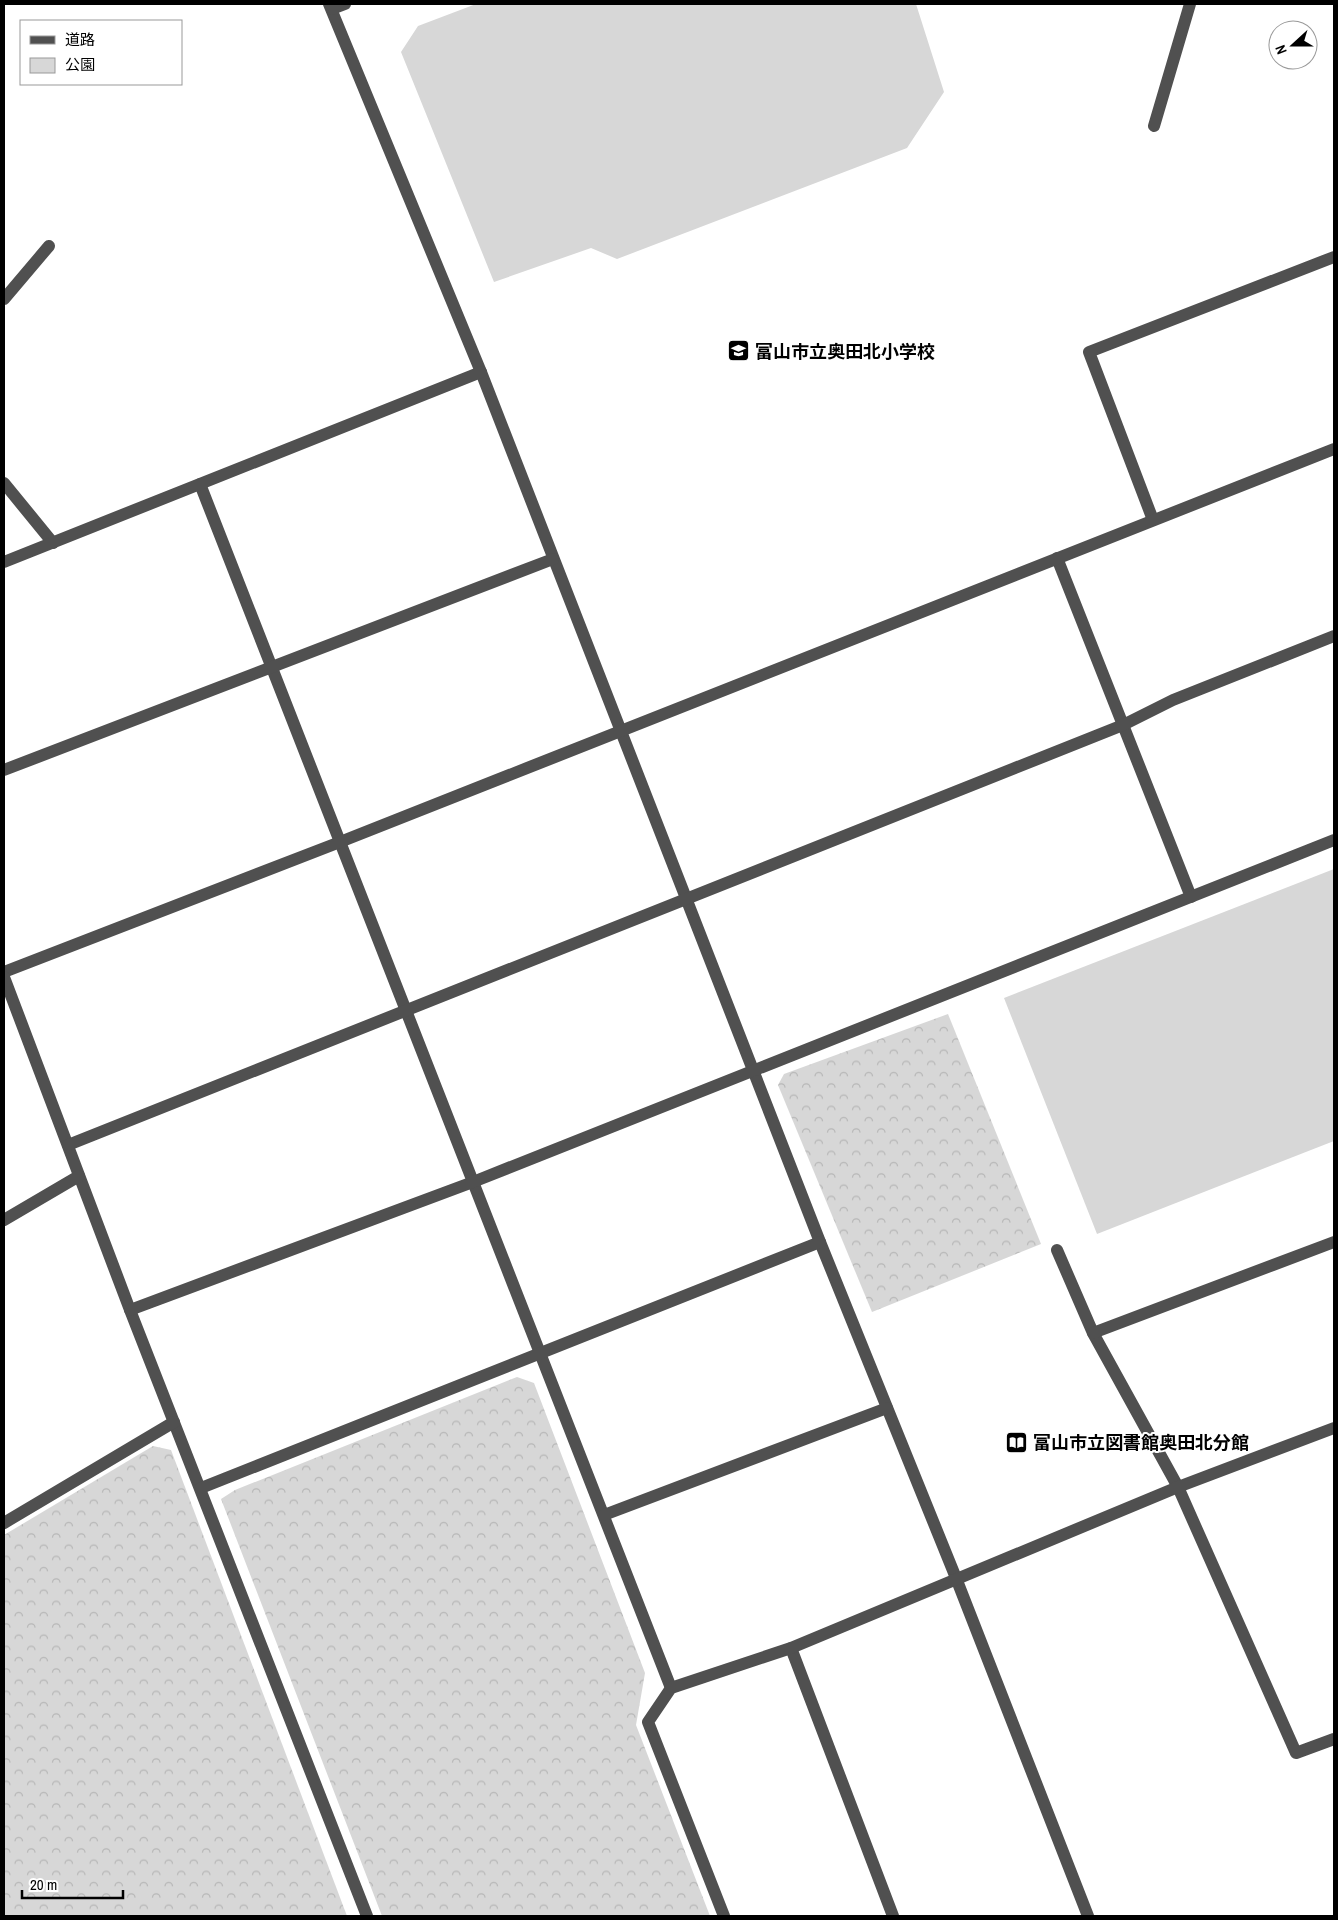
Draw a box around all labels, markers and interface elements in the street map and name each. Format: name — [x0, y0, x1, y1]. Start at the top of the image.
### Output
legend — [20, 20, 182, 85]
north arrow — [1268, 20, 1318, 70]
text: 道路 — [65, 29, 95, 50]
text: N — [1271, 43, 1291, 57]
text: 公園 — [65, 54, 95, 75]
school or university icon: 富山市立奥田北小学校 — [727, 339, 751, 363]
place label: 富山市立奥田北小学校 — [755, 339, 935, 364]
library icon: 富山市立図書館奥田北分館 — [1005, 1430, 1029, 1454]
place label: 富山市立図書館奥田北分館 — [1033, 1430, 1249, 1455]
scale bar — [22, 1868, 124, 1900]
text: 20 m — [30, 1874, 57, 1895]

